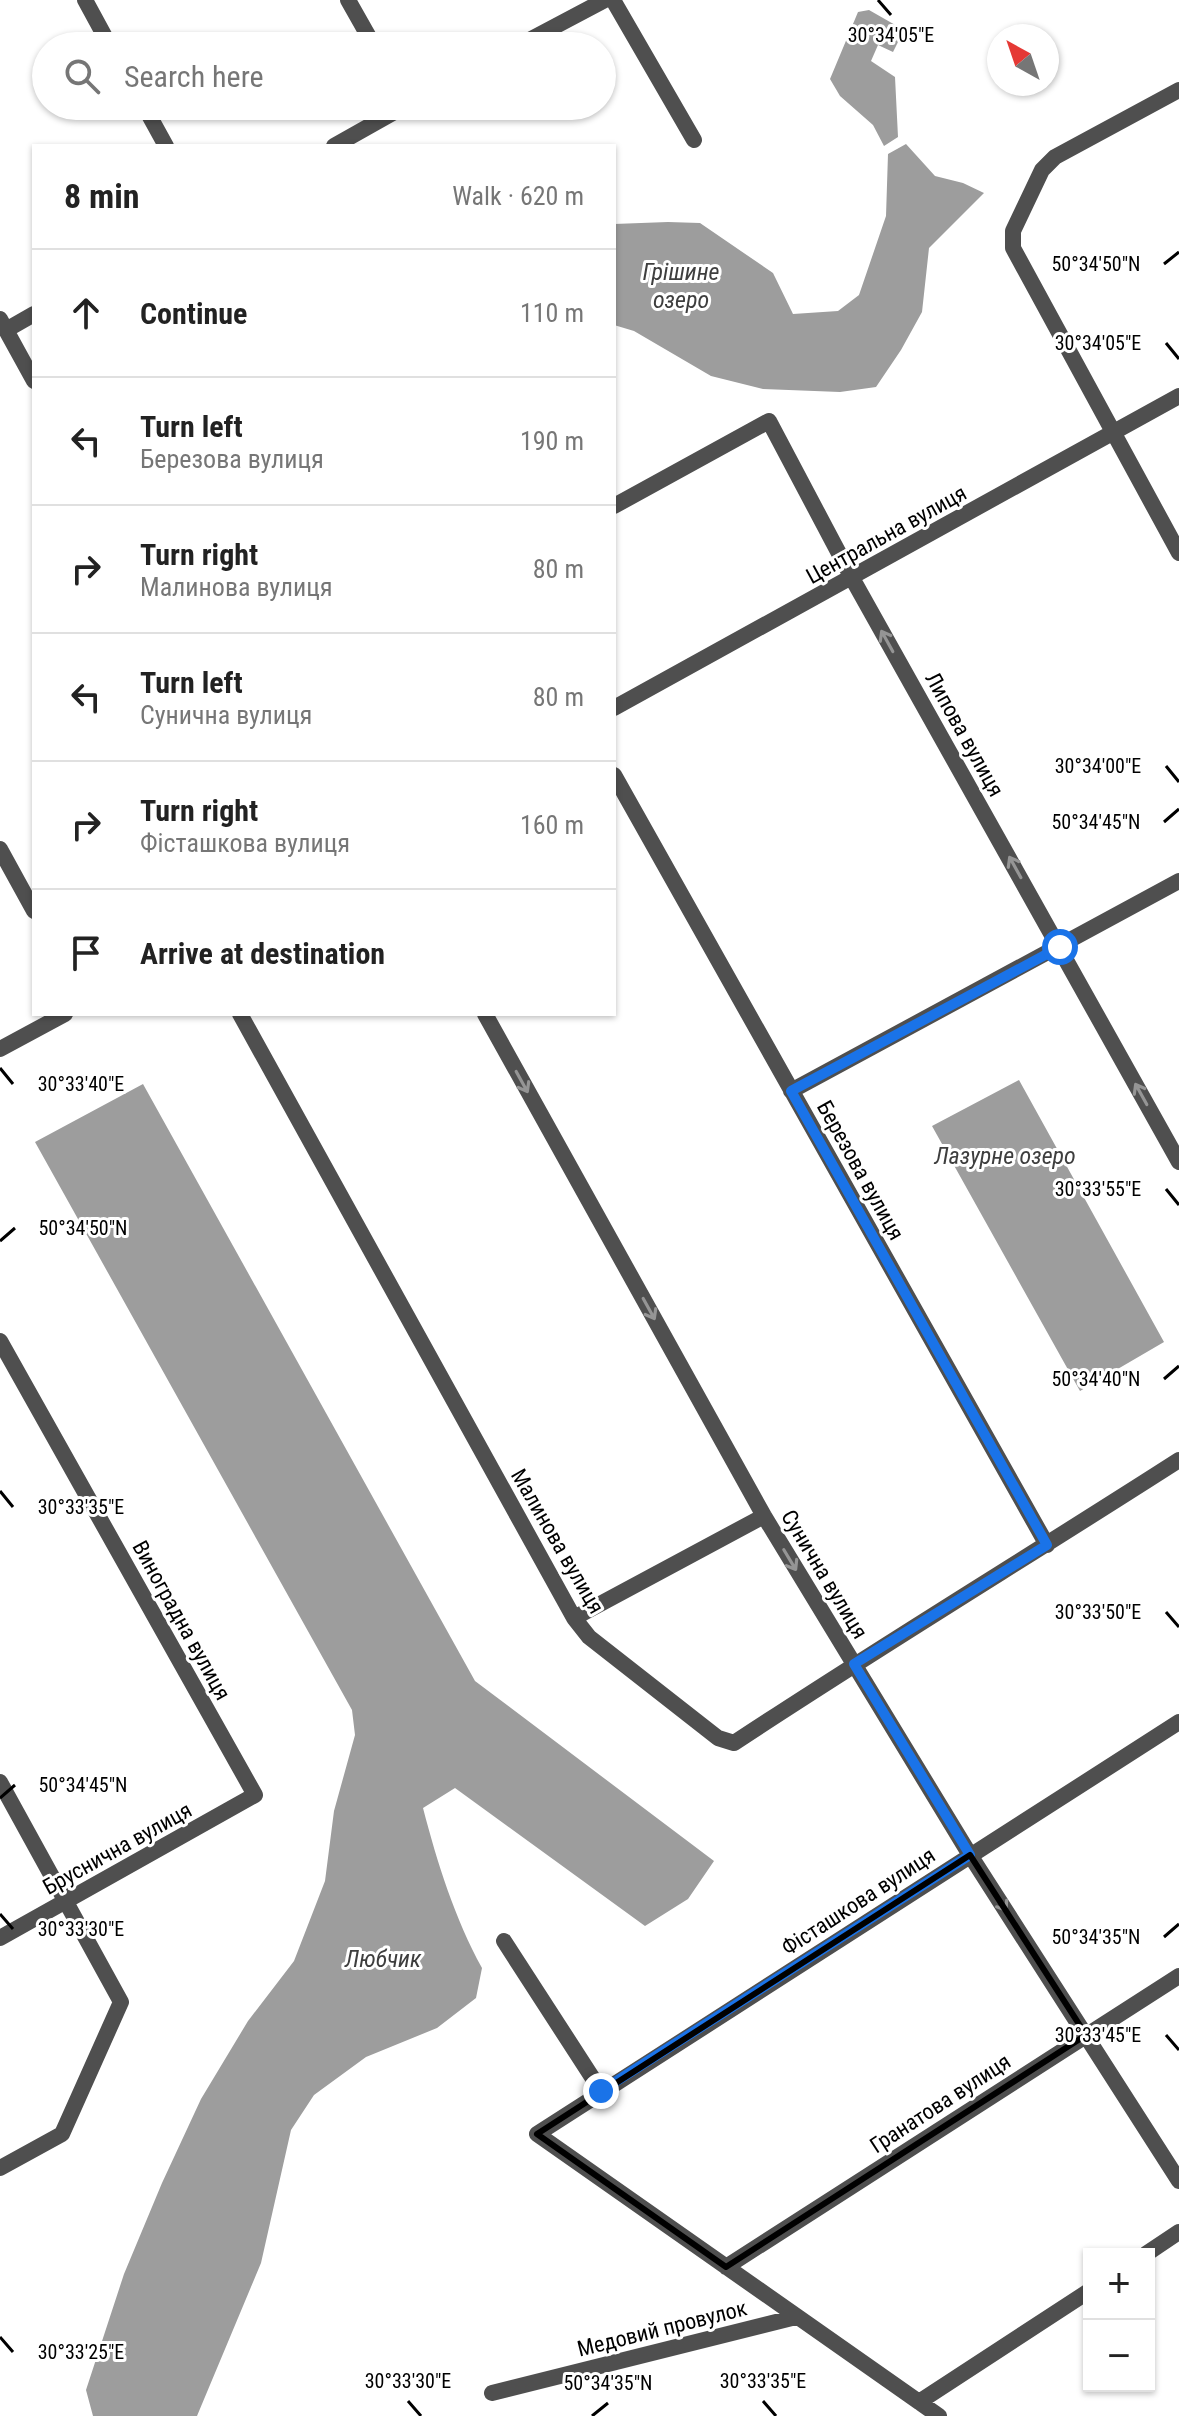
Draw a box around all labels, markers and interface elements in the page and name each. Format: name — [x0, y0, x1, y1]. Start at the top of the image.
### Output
text: 30°34'05"E — [848, 23, 934, 47]
north arrow — [987, 24, 1059, 96]
search box — [32, 32, 616, 120]
icon: search — [60, 54, 104, 98]
text: Search here — [124, 59, 264, 94]
text: 8 min — [64, 176, 140, 216]
text: Walk · 620 m — [452, 181, 584, 211]
text: 50°34'50"N — [1051, 252, 1141, 276]
water label: Грішине озеро — [643, 258, 719, 314]
icon: ahead — [64, 291, 108, 335]
text: Continue — [140, 296, 247, 331]
text: 110 m — [520, 298, 584, 328]
text: 30°34'05"E — [1055, 331, 1141, 355]
text: Turn left — [140, 409, 243, 444]
icon: left — [64, 419, 108, 463]
text: 190 m — [520, 426, 584, 456]
text: Березова вулиця — [140, 444, 324, 474]
street label: Центральна вулиця — [802, 480, 971, 589]
text: Turn right — [140, 537, 258, 572]
icon: right — [64, 547, 108, 591]
text: 80 m — [533, 554, 584, 584]
text: Малинова вулиця — [140, 572, 333, 602]
one-way arrow — [879, 629, 894, 653]
text: Turn left — [140, 665, 243, 700]
street label: Липова вулиця — [920, 668, 1009, 801]
icon: left — [64, 675, 108, 719]
text: 80 m — [533, 682, 584, 712]
text: Сунична вулиця — [140, 700, 312, 730]
text: 30°34'00"E — [1055, 754, 1141, 778]
text: Turn right — [140, 793, 258, 828]
icon: right — [64, 803, 108, 847]
text: 160 m — [520, 810, 584, 840]
text: 50°34'45"N — [1051, 810, 1141, 834]
text: Фісташкова вулиця — [140, 828, 350, 858]
one-way arrow — [1007, 856, 1023, 879]
route start — [1042, 929, 1078, 965]
icon: arrive — [64, 931, 108, 975]
text: Arrive at destination — [140, 936, 385, 971]
one-way arrow — [515, 1070, 531, 1093]
text: 30°33'40"E — [38, 1072, 124, 1096]
one-way arrow — [1133, 1083, 1149, 1106]
street label: Березова вулиця — [812, 1096, 909, 1244]
water label: Лазурне озеро — [933, 1142, 1076, 1170]
text: 30°33'55"E — [1055, 1177, 1141, 1201]
text: 50°34'50"N — [38, 1216, 128, 1240]
one-way arrow — [642, 1297, 657, 1321]
text: 50°34'40"N — [1051, 1367, 1141, 1391]
street label: Малинова вулиця — [506, 1464, 609, 1618]
text: 30°33'35"E — [38, 1495, 124, 1519]
street label: Сунична вулиця — [776, 1505, 873, 1643]
street label: Виноградна вулиця — [127, 1536, 236, 1704]
one-way arrow — [783, 1548, 799, 1571]
text: 30°33'50"E — [1055, 1600, 1141, 1624]
text: 50°34'45"N — [38, 1773, 128, 1797]
street label: Бруснична вулиця — [39, 1797, 196, 1900]
street label: Фісташкова вулиця — [777, 1843, 940, 1960]
one-way arrow — [992, 1889, 1008, 1912]
text: 30°33'30"E — [38, 1917, 124, 1941]
text: 50°34'35"N — [1051, 1925, 1141, 1949]
water label: Любчик — [344, 1945, 422, 1973]
text: 30°33'45"E — [1055, 2023, 1141, 2047]
street label: Гранатова вулиця — [865, 2049, 1015, 2158]
route end — [583, 2073, 619, 2109]
map controls — [1083, 2248, 1155, 2392]
button: + — [1083, 2248, 1155, 2320]
street label: Медовий провулок — [575, 2295, 750, 2362]
button: − — [1083, 2320, 1155, 2392]
text: 30°33'25"E — [38, 2340, 124, 2364]
text: 30°33'30"E — [365, 2369, 451, 2393]
text: 30°33'35"E — [720, 2369, 806, 2393]
text: 50°34'35"N — [563, 2371, 653, 2395]

